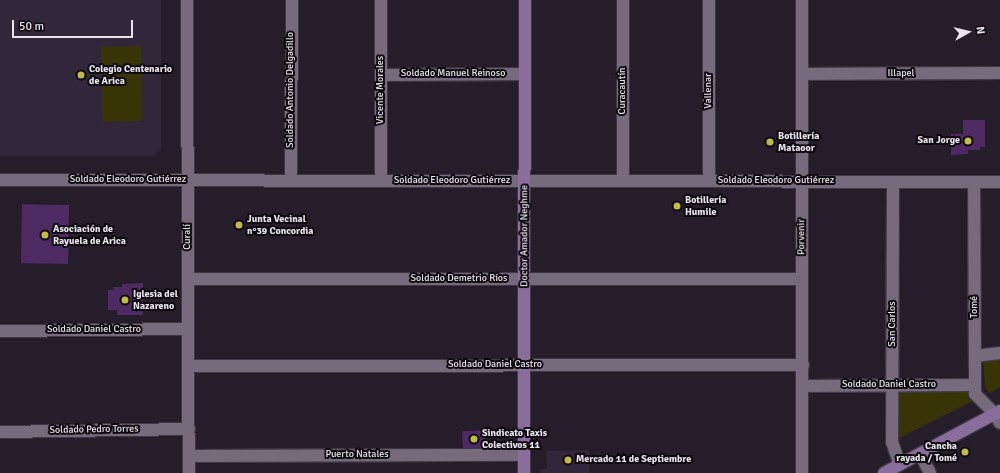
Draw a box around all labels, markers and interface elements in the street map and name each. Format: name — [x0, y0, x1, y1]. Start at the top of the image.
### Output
scale bar — [14, 12, 135, 38]
north arrow — [948, 12, 988, 52]
text: 50 m — [19, 19, 44, 34]
text: N — [973, 26, 987, 35]
street label: Soldado Antonio Delgadillo — [285, 32, 297, 148]
street label: Vicente Morales — [375, 56, 387, 124]
place label: Colegio Centenario de Arica — [89, 63, 172, 86]
street label: Curacautín — [617, 67, 629, 115]
street label: Soldado Manuel Reinoso — [401, 68, 505, 80]
street label: Illapel — [887, 68, 915, 80]
marker: Colegio Centenario de Arica — [76, 70, 86, 80]
street label: Vallenar — [703, 73, 715, 109]
place label: Botillería Mataoor — [778, 130, 819, 154]
place label: San Jorge — [918, 135, 960, 147]
marker: San Jorge — [963, 136, 973, 146]
marker: Botillería Mataoor — [765, 137, 775, 147]
street label: Soldado Eleodoro Gutiérrez — [70, 174, 186, 186]
street label: Soldado Eleodoro Gutiérrez — [394, 175, 510, 187]
street label: Soldado Eleodoro Gutiérrez — [718, 175, 834, 187]
street label: Doctor Amador Neghme — [519, 185, 531, 287]
place label: Botillería Humile — [685, 194, 726, 218]
marker: Botillería Humile — [672, 201, 682, 211]
place label: Junta Vecinal n°39 Concordia — [247, 213, 313, 236]
street label: Porvenir — [796, 219, 808, 255]
marker: Junta Vecinal n°39 Concordia — [234, 220, 244, 230]
place label: Asociación de Rayuela de Arica — [53, 223, 126, 246]
street label: Curalí — [182, 224, 194, 250]
marker: Asociación de Rayuela de Arica — [40, 230, 50, 240]
street label: Soldado Demetrio Ríos — [411, 273, 507, 285]
place label: Iglesia del Nazareno — [133, 288, 178, 312]
marker: Iglesia del Nazareno — [120, 295, 130, 305]
street label: Tomé — [969, 296, 981, 318]
street label: San Carlos — [887, 301, 899, 347]
street label: Soldado Daniel Castro — [47, 324, 141, 336]
street label: Soldado Daniel Castro — [448, 359, 542, 371]
street label: Soldado Daniel Castro — [842, 379, 936, 391]
street label: Soldado Pedro Torres — [49, 423, 139, 437]
place label: Sindicato Taxis Colectivos 11 — [482, 427, 547, 450]
marker: Sindicato Taxis Colectivos 11 — [469, 434, 479, 444]
place label: Cancha rayada / Tomé — [896, 440, 957, 464]
marker: Cancha rayada / Tomé — [960, 447, 970, 457]
street label: Puerto Natales — [325, 449, 389, 461]
place label: Mercado 11 de Septiembre — [576, 454, 691, 466]
marker: Mercado 11 de Septiembre — [563, 455, 573, 465]

